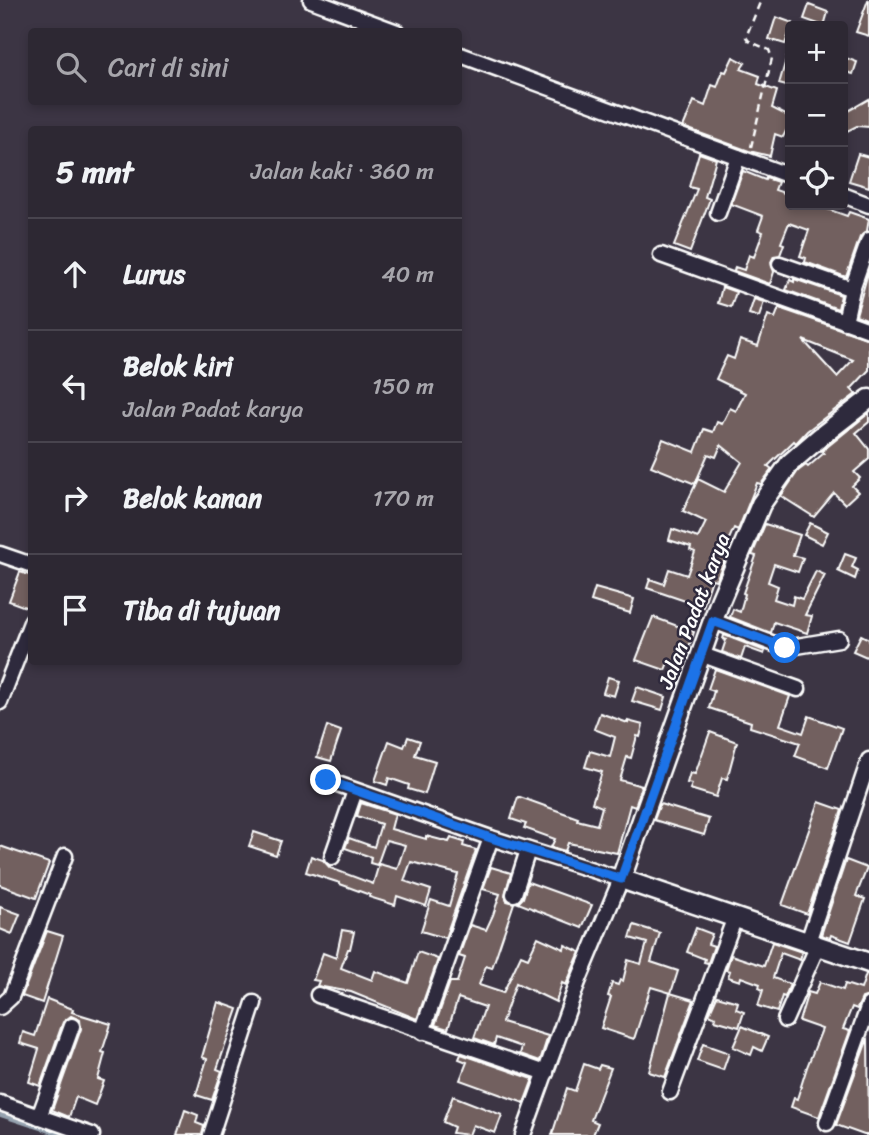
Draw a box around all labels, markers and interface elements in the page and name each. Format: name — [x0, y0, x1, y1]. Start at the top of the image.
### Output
map controls — [785, 21, 848, 210]
button: + — [785, 21, 848, 84]
search box — [28, 28, 462, 105]
text: Cari di sini — [108, 44, 229, 90]
icon: search — [52, 48, 90, 86]
button: − — [785, 84, 848, 147]
text: 5 mnt — [56, 145, 133, 199]
button: locate — [785, 147, 848, 210]
text: Jalan kaki · 360 m — [251, 151, 434, 192]
text: Lurus — [123, 251, 186, 297]
text: 40 m — [381, 254, 434, 295]
icon: ahead — [56, 255, 94, 293]
text: Belok kiri — [123, 343, 233, 389]
text: 150 m — [372, 366, 434, 407]
icon: left — [56, 367, 94, 405]
text: Jalan Padat karya — [123, 389, 303, 430]
text: Belok kanan — [123, 475, 262, 521]
text: 170 m — [373, 478, 434, 519]
icon: right — [56, 479, 94, 517]
street label: Jalan Padat karya — [646, 527, 741, 696]
text: Tiba di tujuan — [123, 587, 280, 633]
icon: arrive — [56, 591, 94, 629]
route start — [769, 632, 800, 663]
route end — [310, 764, 341, 795]

